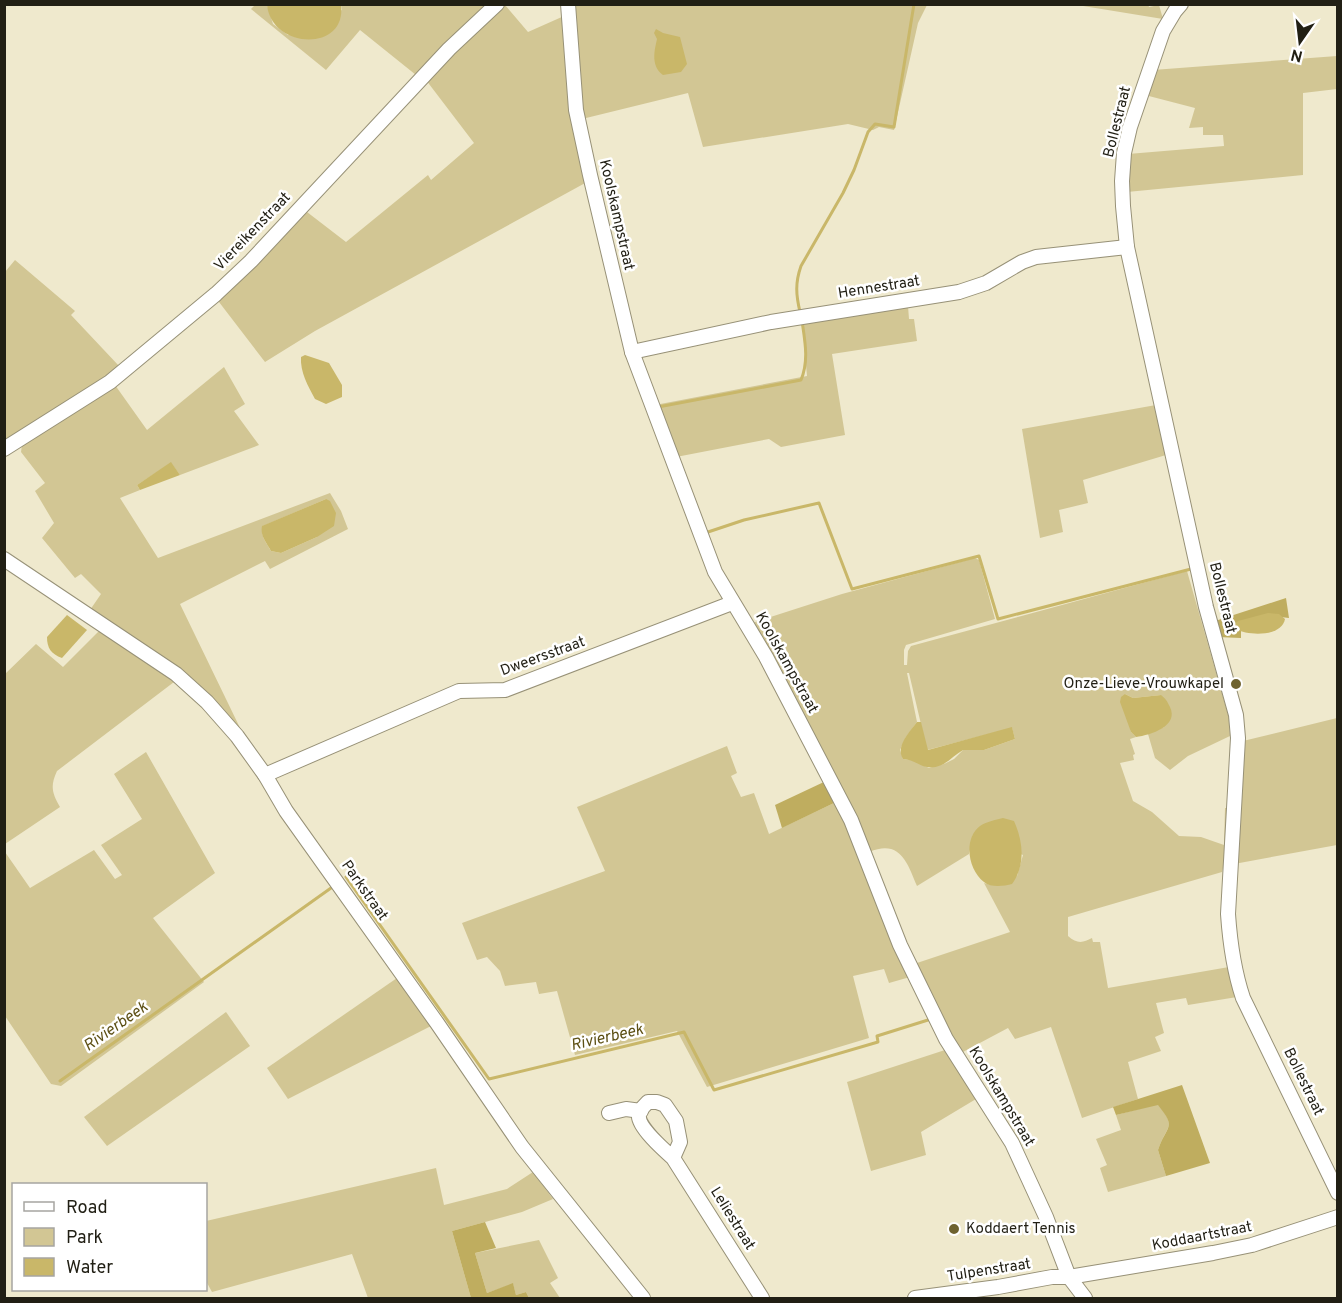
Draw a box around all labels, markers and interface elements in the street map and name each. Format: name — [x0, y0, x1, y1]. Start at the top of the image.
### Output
north arrow — [1270, 12, 1330, 72]
text: N — [1289, 44, 1305, 66]
street label: Bollestraat — [1100, 84, 1136, 160]
street label: Koolskampstraat — [594, 158, 638, 272]
street label: Viereikenstraat — [211, 189, 295, 275]
street label: Hennestraat — [837, 272, 921, 304]
street label: Bollestraat — [1204, 560, 1240, 636]
street label: Koolskampstraat — [750, 609, 822, 717]
street label: Dweersstraat — [498, 633, 588, 681]
place label: Onze-Lieve-Vrouwkapel — [1063, 675, 1224, 694]
marker: Onze-Lieve-Vrouwkapel — [1229, 677, 1243, 691]
street label: Parkstraat — [336, 857, 392, 925]
water label: Rivierbeek — [80, 997, 153, 1056]
water label: Rivierbeek — [569, 1020, 646, 1056]
street label: Koolskampstraat — [964, 1044, 1038, 1150]
street label: Bollestraat — [1278, 1045, 1328, 1119]
legend — [12, 1183, 207, 1291]
street label: Leliestraat — [705, 1184, 759, 1254]
text: Road — [66, 1197, 108, 1220]
street label: Koddaartstraat — [1150, 1218, 1254, 1256]
place label: Koddaert Tennis — [966, 1220, 1076, 1239]
marker: Koddaert Tennis — [947, 1222, 961, 1236]
text: Park — [66, 1227, 103, 1250]
street label: Tulpenstraat — [946, 1255, 1032, 1287]
text: Water — [66, 1257, 113, 1280]

